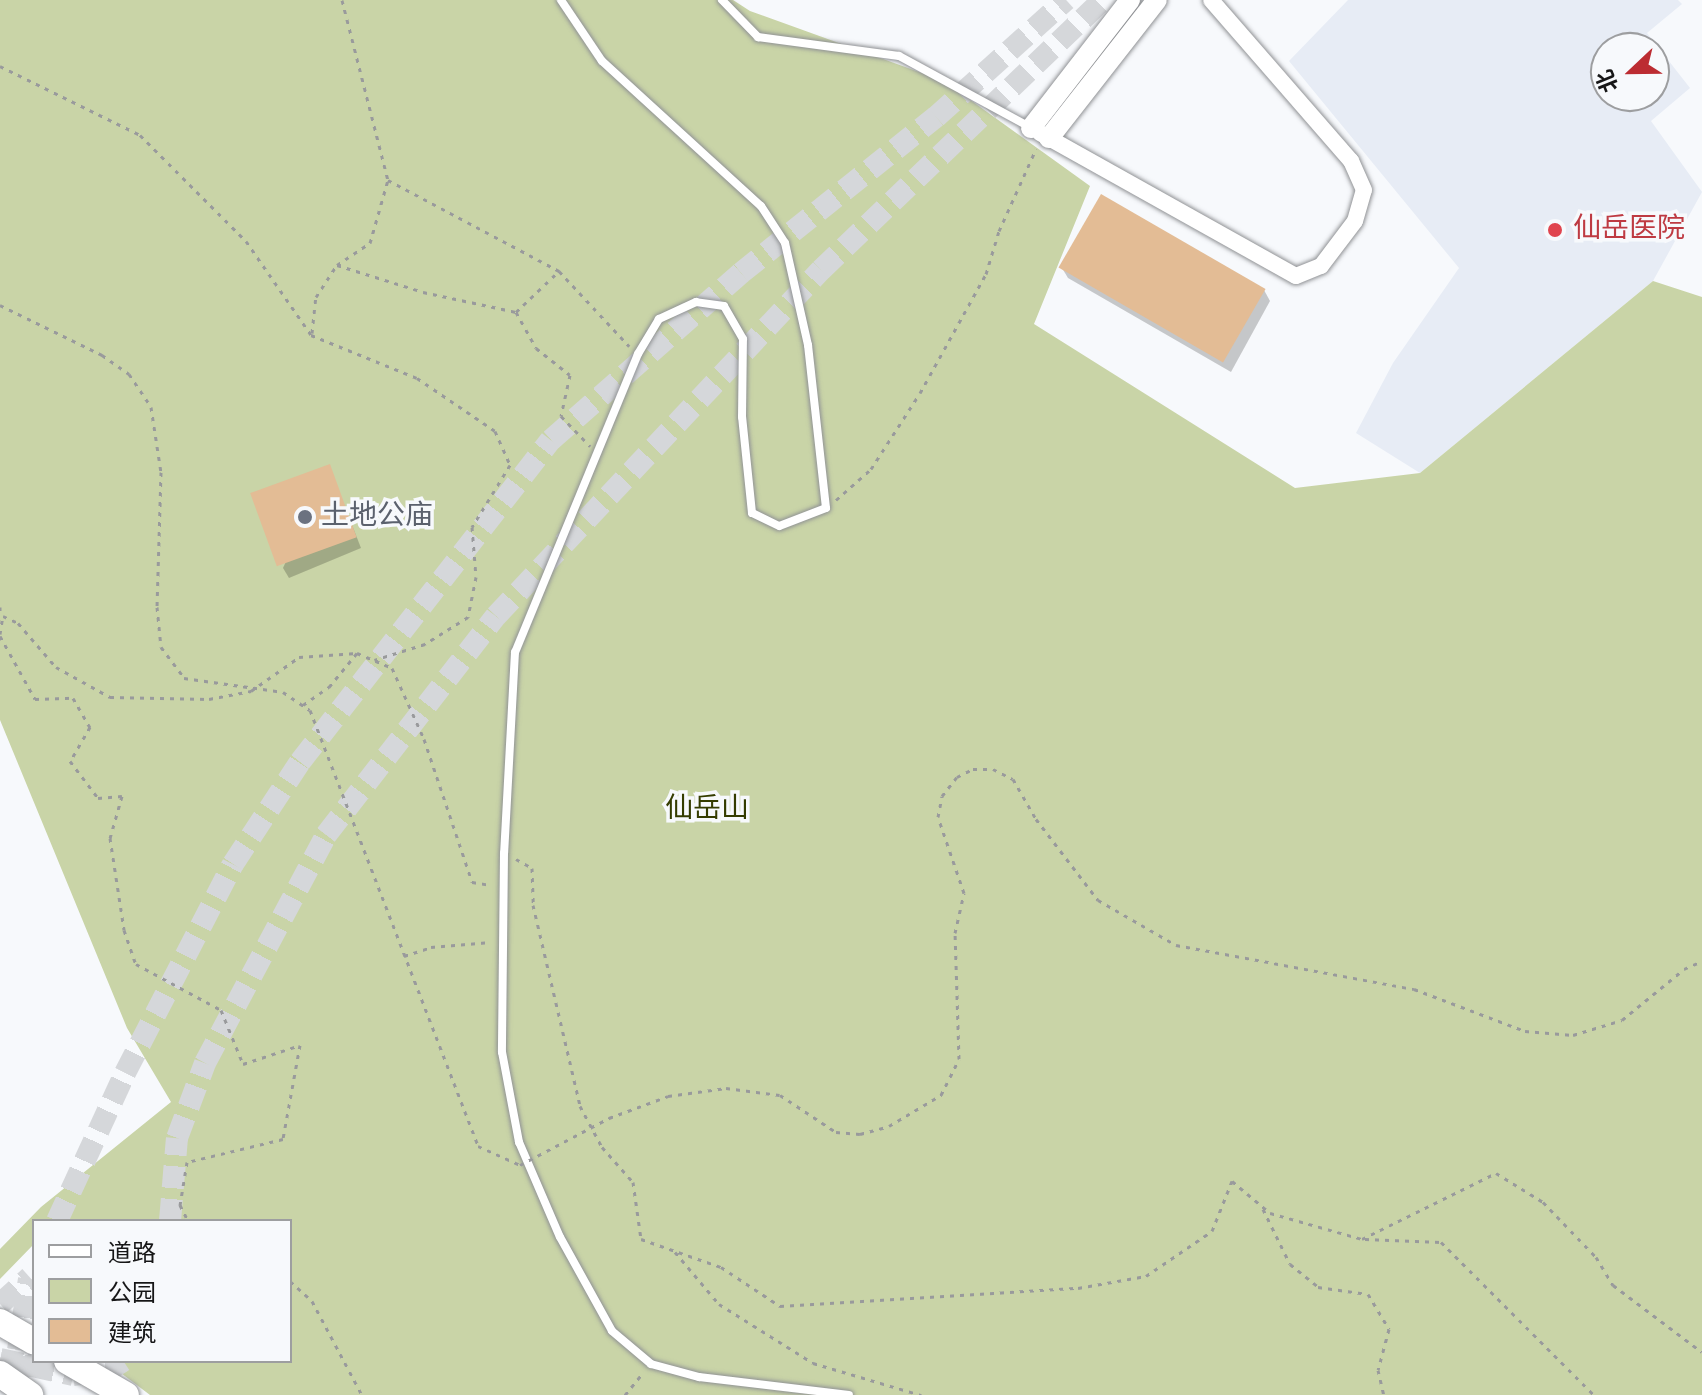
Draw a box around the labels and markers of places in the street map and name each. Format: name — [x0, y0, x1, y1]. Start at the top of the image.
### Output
place label: 仙岳医院 — [1573, 213, 1685, 247]
marker: 仙岳医院 — [1544, 219, 1566, 241]
place label: 土地公庙 — [321, 500, 433, 534]
marker: 土地公庙 — [296, 508, 314, 526]

